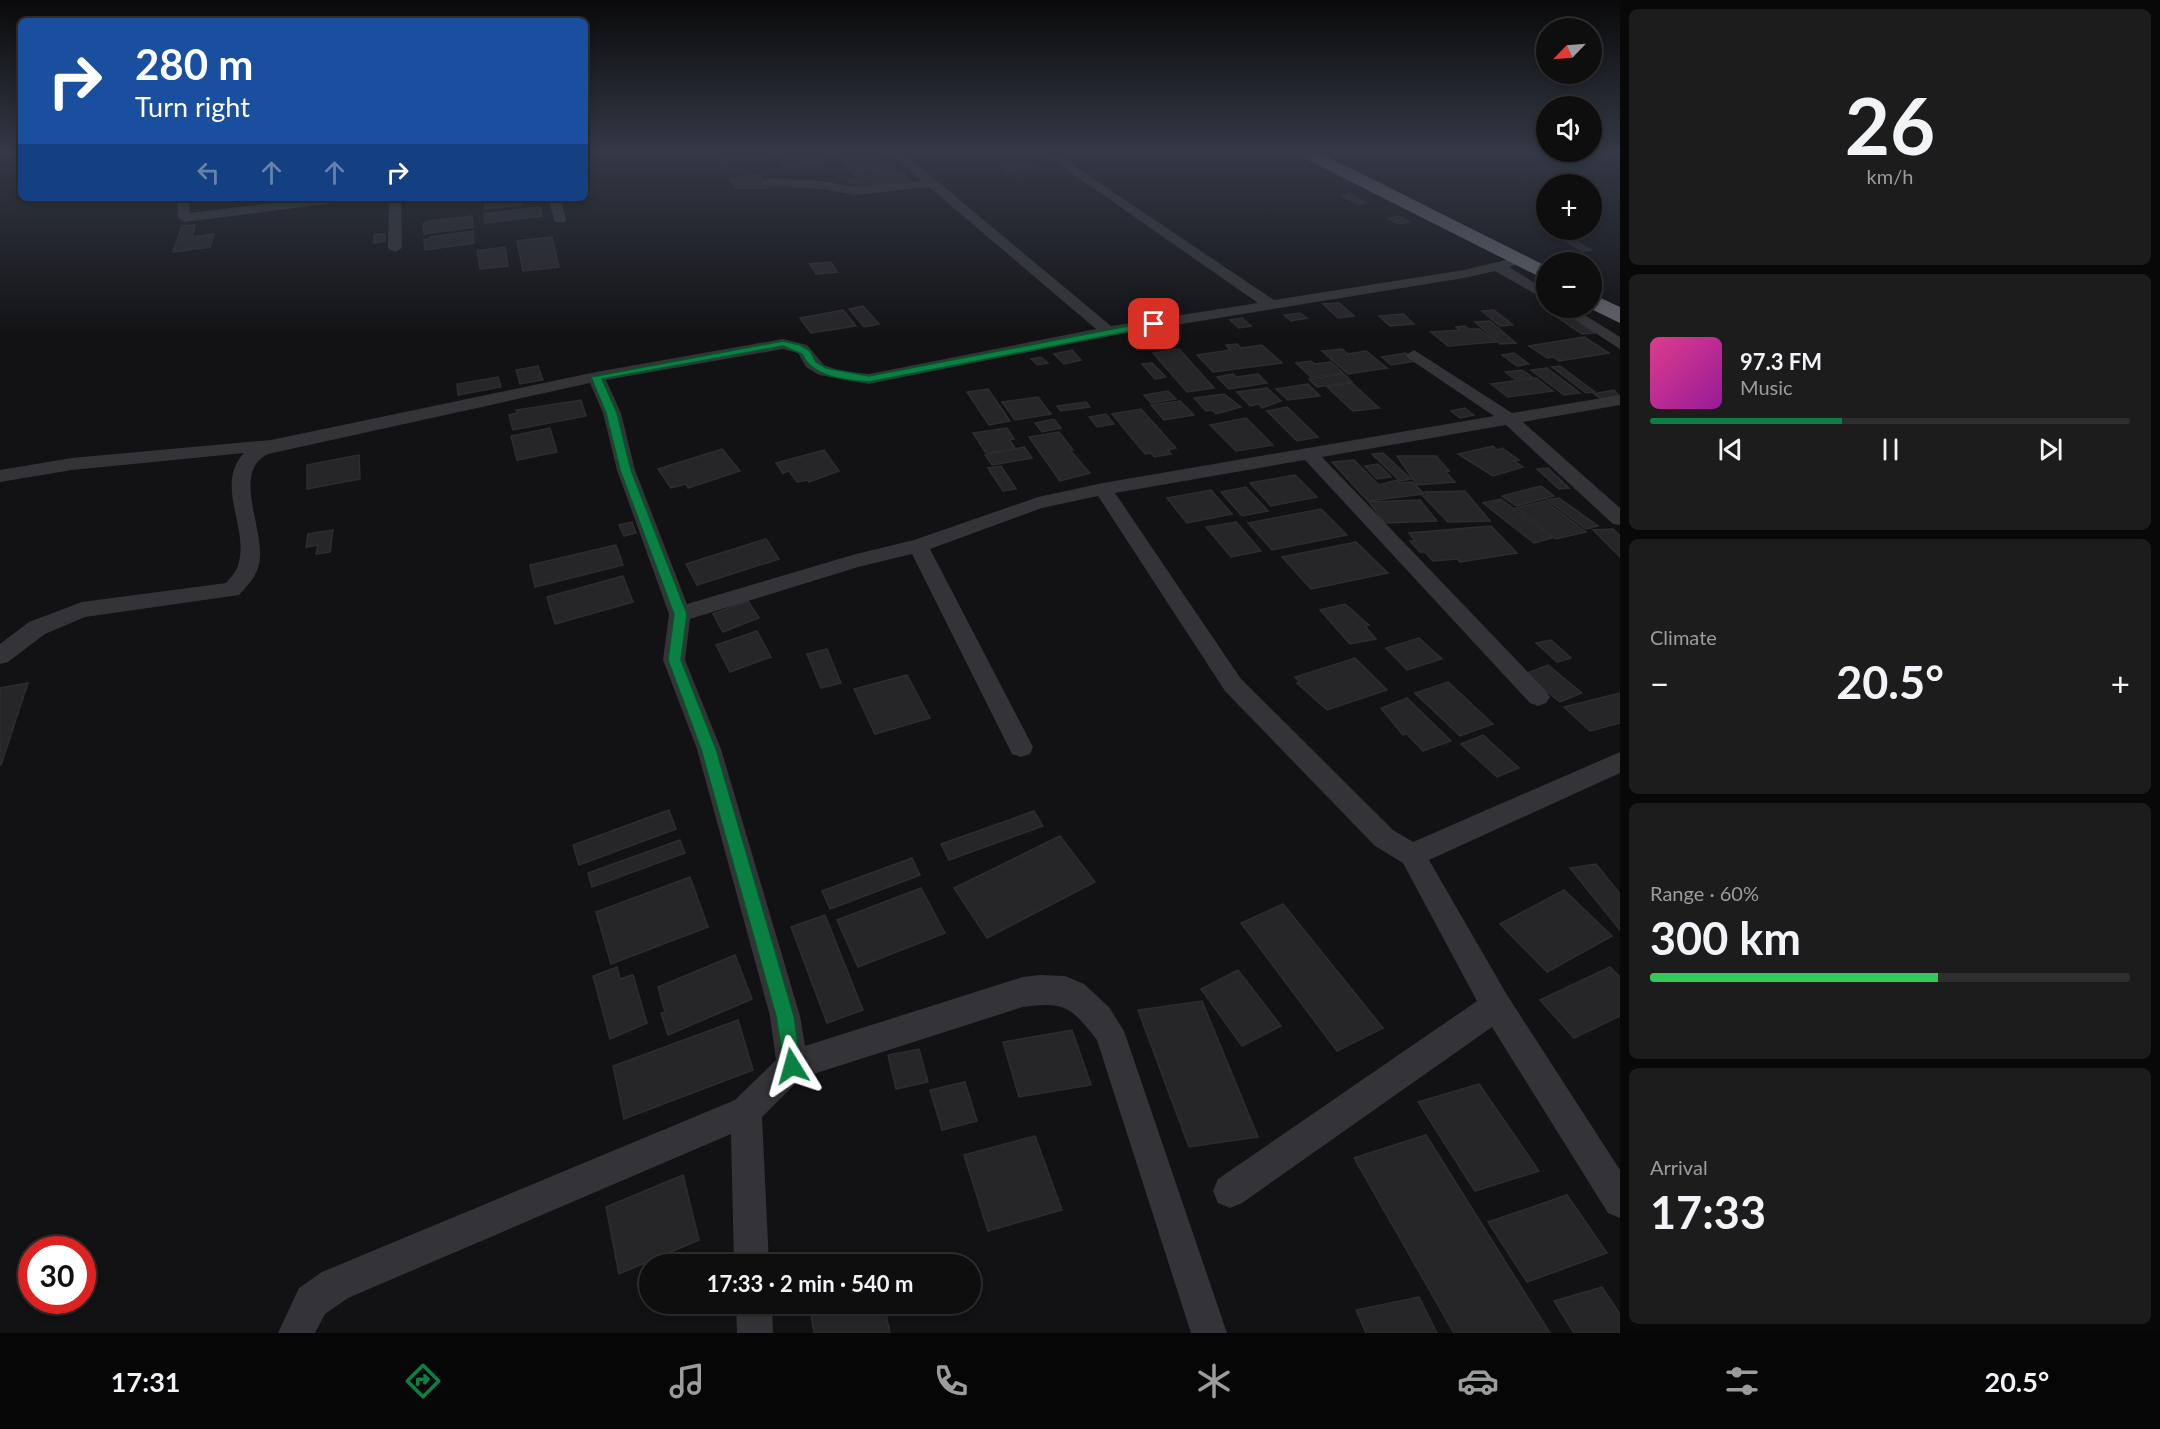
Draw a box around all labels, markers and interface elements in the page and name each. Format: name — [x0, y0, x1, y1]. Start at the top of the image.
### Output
north arrow — [1536, 18, 1602, 84]
map controls — [1536, 18, 1602, 318]
text: 280 m — [135, 39, 253, 89]
icon: right — [36, 42, 114, 120]
text: 26 — [1845, 78, 1935, 172]
text: Turn right — [135, 90, 250, 123]
button: sound — [1536, 96, 1602, 162]
icon: left — [192, 156, 225, 189]
icon: ahead — [255, 156, 288, 189]
icon: ahead — [318, 156, 351, 189]
icon: right — [381, 156, 414, 189]
text: km/h — [1867, 164, 1913, 188]
button: + — [1536, 174, 1602, 240]
button: − — [1536, 252, 1602, 318]
pin — [1128, 298, 1179, 349]
icon: arrive — [1137, 307, 1170, 340]
text: 97.3 FM — [1740, 348, 1822, 375]
text: Music — [1740, 375, 1793, 399]
icon: previous — [1714, 433, 1747, 466]
icon: pause — [1874, 433, 1907, 466]
icon: next — [2034, 433, 2067, 466]
text: Climate — [1650, 625, 1717, 649]
text: 20.5° — [1836, 655, 1944, 709]
text: − — [1650, 663, 1669, 703]
text: + — [2111, 663, 2130, 703]
text: Range · 60% — [1650, 881, 1759, 905]
text: 300 km — [1650, 911, 1801, 965]
position arrow — [760, 1034, 824, 1098]
text: Arrival — [1650, 1155, 1708, 1179]
text: 17:33 — [1650, 1185, 1766, 1239]
speed limit sign: 30 — [18, 1236, 96, 1314]
text: 17:33 · 2 min · 540 m — [707, 1270, 913, 1297]
icon: directions — [402, 1360, 444, 1402]
icon: music — [666, 1360, 708, 1402]
icon: phone — [930, 1360, 972, 1402]
icon: climate — [1193, 1360, 1235, 1402]
icon: car — [1457, 1360, 1499, 1402]
icon: filters — [1721, 1360, 1763, 1402]
text: 17:31 — [111, 1365, 180, 1398]
text: 20.5° — [1984, 1365, 2049, 1398]

